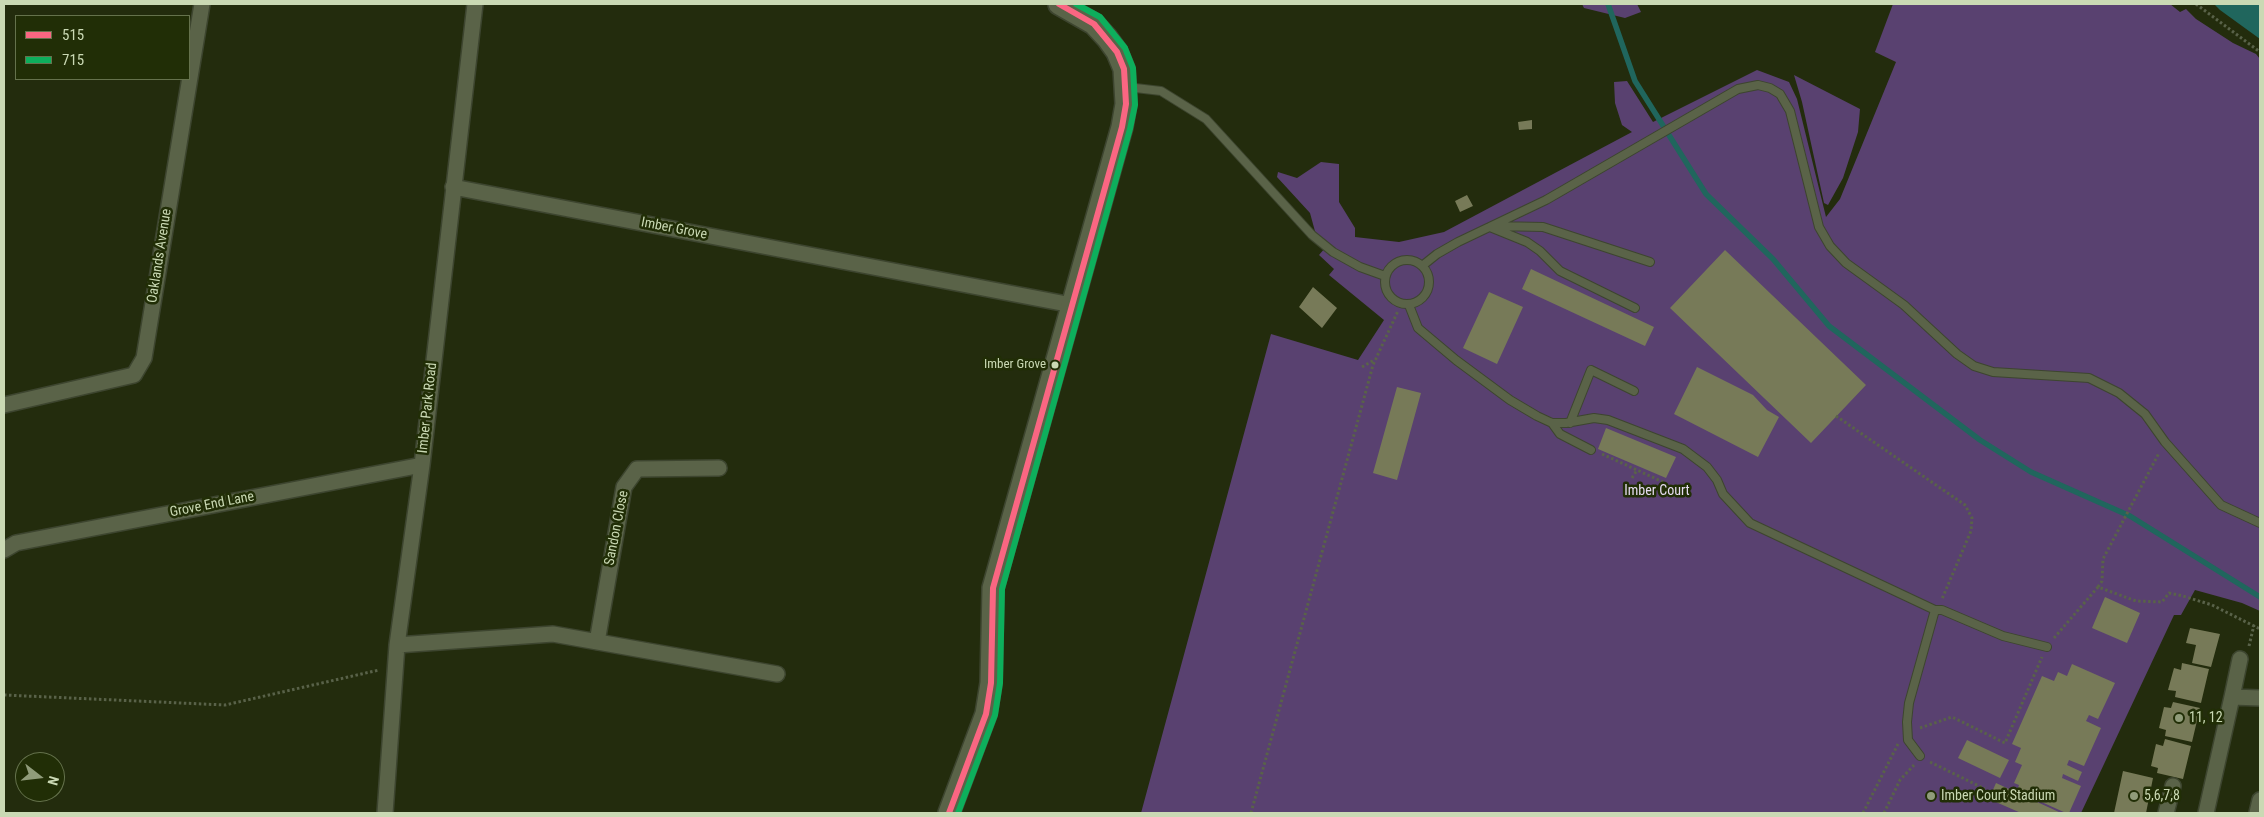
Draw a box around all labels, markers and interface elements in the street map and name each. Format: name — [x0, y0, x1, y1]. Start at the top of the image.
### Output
legend — [15, 15, 190, 80]
text: 515 — [62, 26, 84, 44]
text: 715 — [62, 51, 84, 69]
street label: Oaklands Avenue — [144, 208, 176, 304]
street label: Imber Grove — [640, 214, 708, 244]
place label: Imber Grove — [984, 357, 1046, 373]
marker: Imber Grove — [1050, 360, 1060, 370]
street label: Imber Park Road — [415, 362, 441, 454]
park label: Imber Court — [1624, 483, 1690, 499]
street label: Grove End Lane — [168, 489, 256, 521]
street label: Sandon Close — [602, 489, 632, 567]
place label: 11, 12 — [2189, 710, 2223, 726]
marker: 11, 12 — [2173, 712, 2185, 724]
north arrow — [15, 752, 65, 802]
text: N — [45, 775, 62, 787]
place label: Imber Court Stadium — [1941, 788, 2055, 804]
place label: 5,6,7,8 — [2144, 788, 2180, 804]
marker: Imber Court Stadium — [1925, 790, 1937, 802]
marker: 5,6,7,8 — [2128, 790, 2140, 802]

